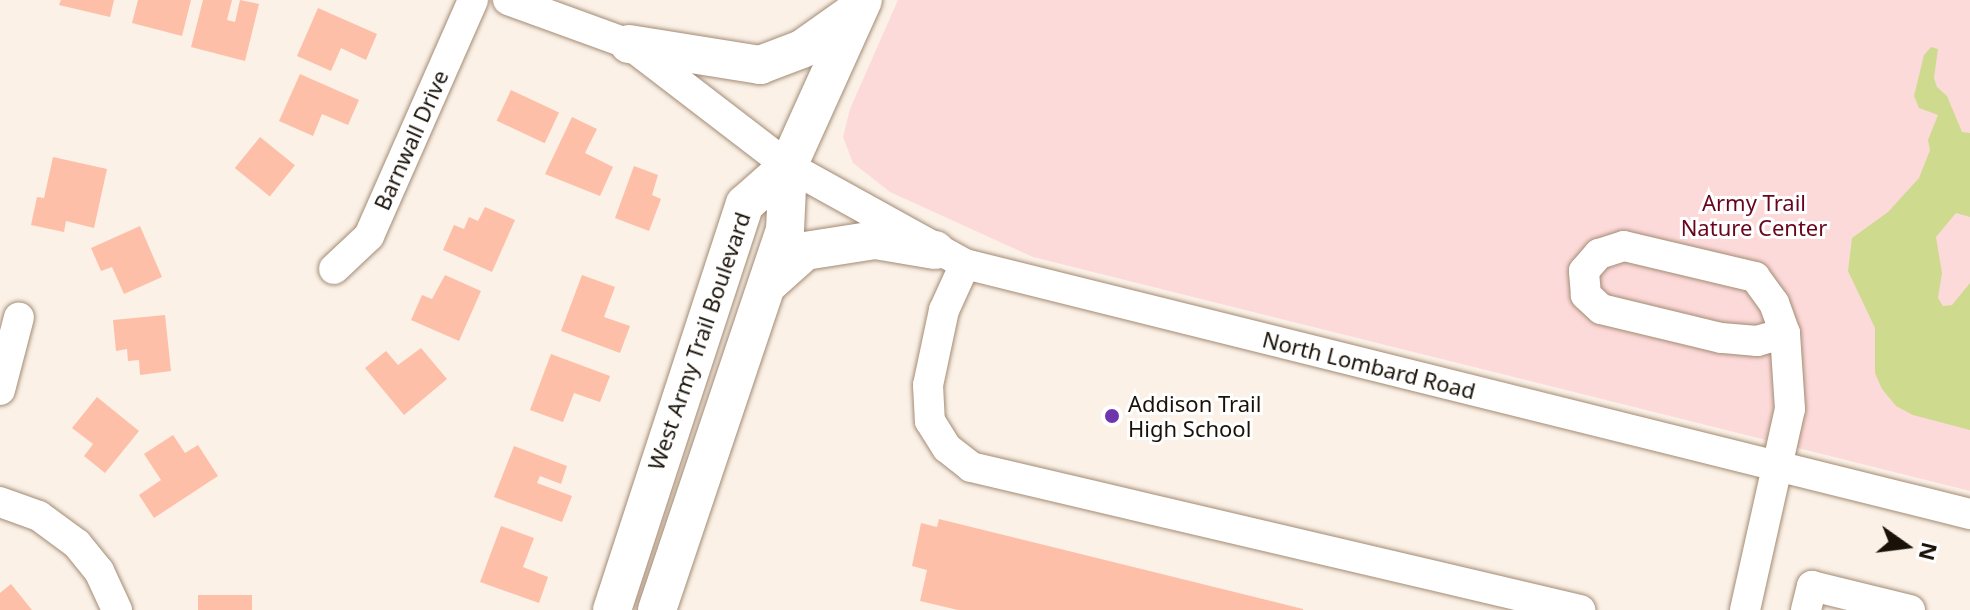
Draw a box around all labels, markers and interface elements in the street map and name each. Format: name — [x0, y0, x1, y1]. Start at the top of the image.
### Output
street label: Barnwall Drive — [368, 66, 454, 214]
park label: Army Trail Nature Center — [1681, 189, 1827, 240]
street label: West Army Trail Boulevard — [642, 209, 756, 473]
street label: North Lombard Road — [1260, 326, 1478, 404]
place label: Addison Trail High School — [1128, 390, 1261, 442]
marker: Addison Trail High School — [1103, 407, 1121, 425]
north arrow — [1866, 506, 1946, 586]
text: N — [1913, 539, 1946, 564]

